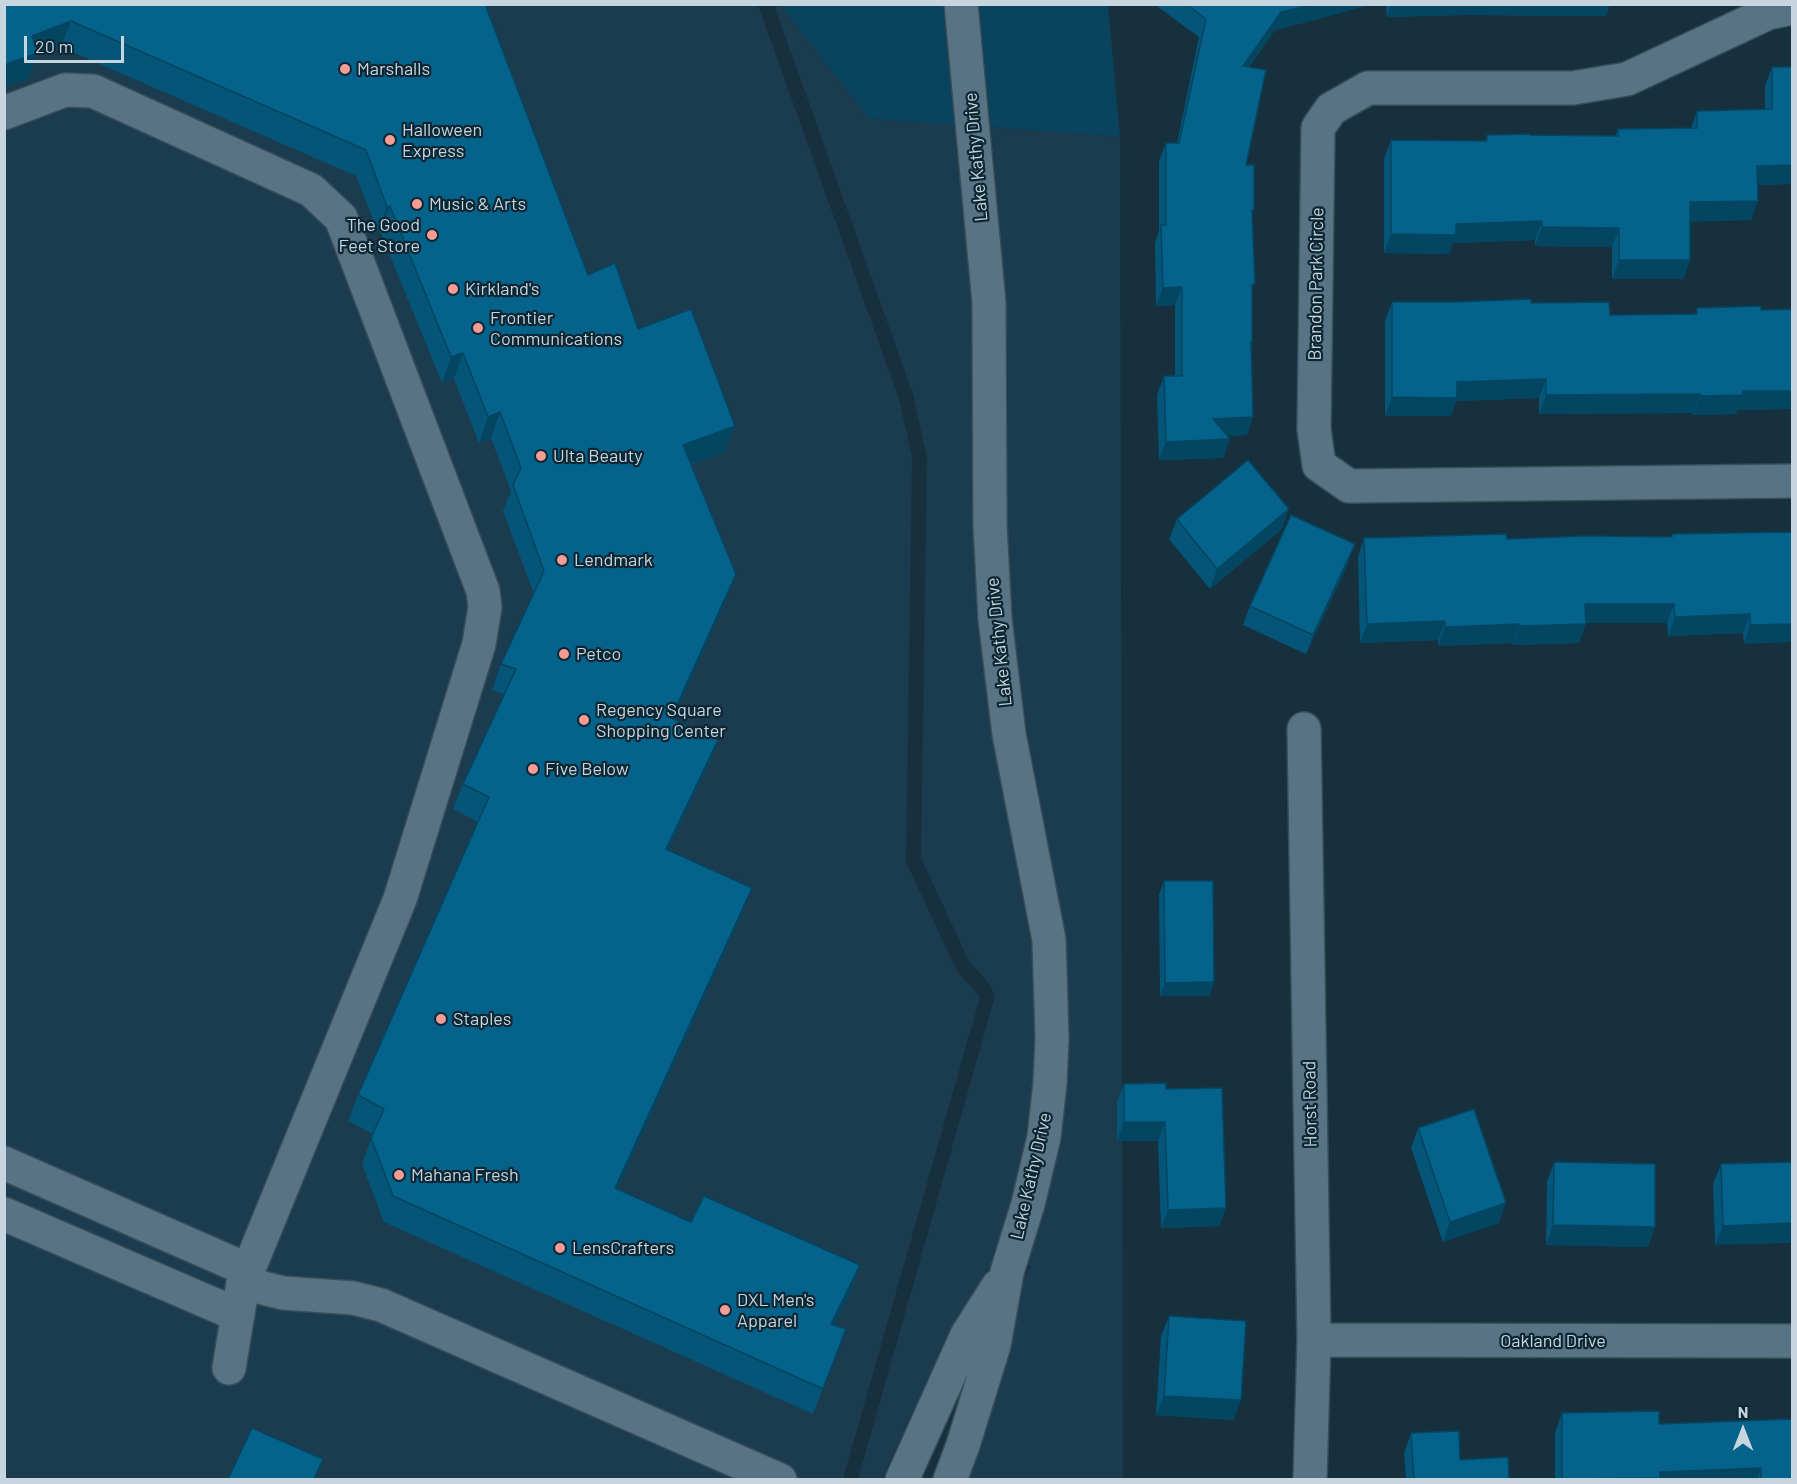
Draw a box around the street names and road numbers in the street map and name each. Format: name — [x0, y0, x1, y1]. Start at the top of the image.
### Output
street label: Lake Kathy Drive — [960, 92, 992, 222]
street label: Brandon Park Circle — [1304, 207, 1328, 361]
street label: Lake Kathy Drive — [981, 576, 1017, 708]
street label: Horst Road — [1298, 1060, 1322, 1148]
street label: Lake Kathy Drive — [1006, 1110, 1056, 1242]
street label: Oakland Drive — [1500, 1330, 1606, 1352]

